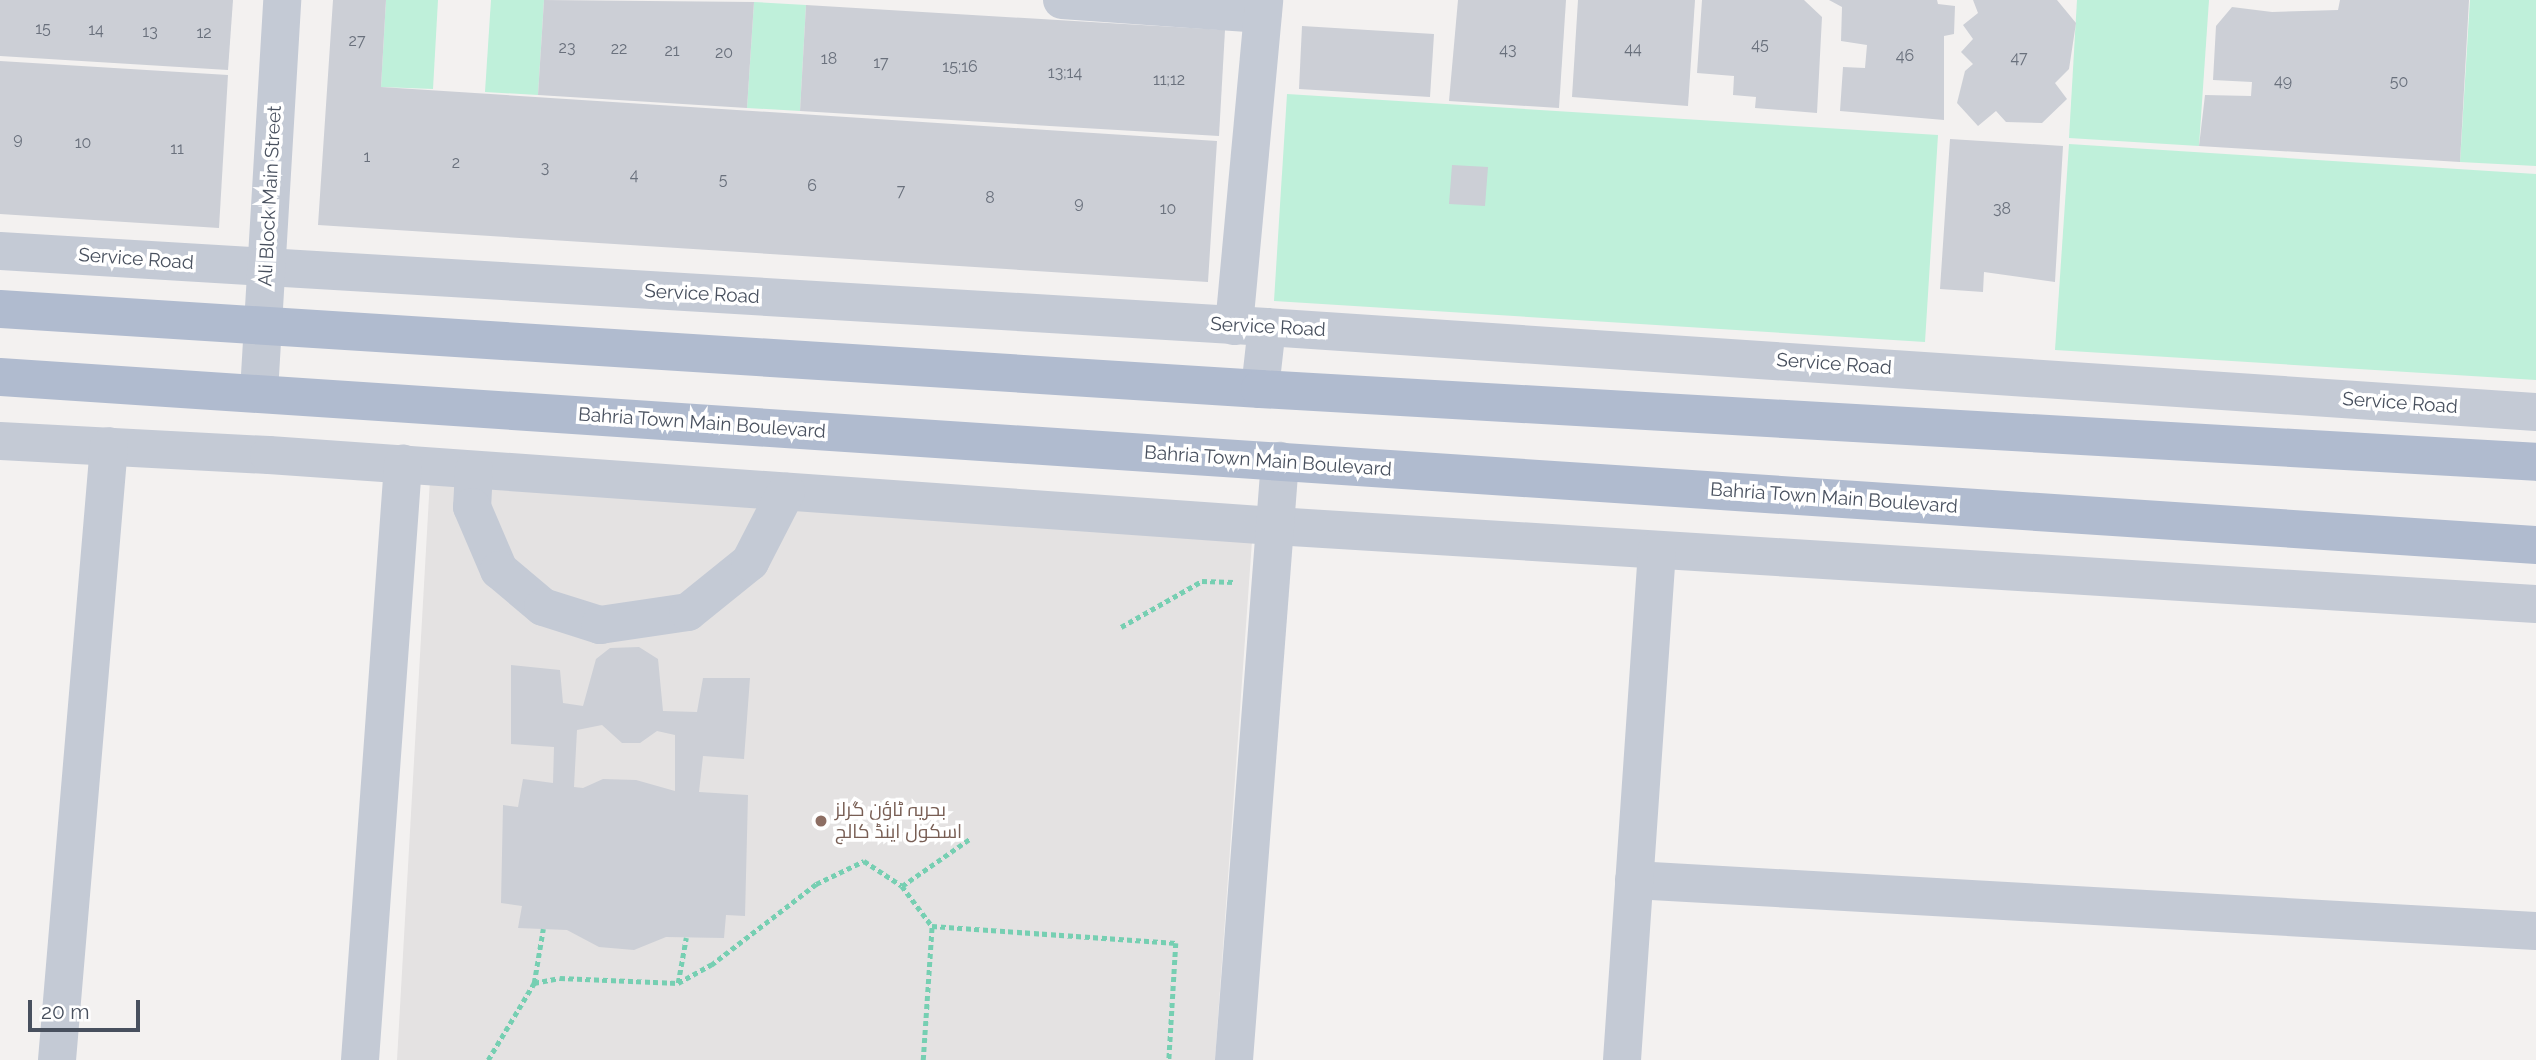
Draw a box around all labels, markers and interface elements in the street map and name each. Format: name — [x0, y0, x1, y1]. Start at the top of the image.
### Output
house number: 15 — [35, 19, 51, 39]
house number: 14 — [88, 20, 104, 40]
house number: 13 — [142, 22, 158, 42]
house number: 12 — [196, 23, 212, 43]
house number: 27 — [349, 31, 365, 51]
house number: 45 — [1751, 35, 1769, 55]
house number: 23 — [559, 38, 575, 58]
house number: 22 — [611, 39, 627, 59]
house number: 44 — [1624, 39, 1642, 59]
house number: 43 — [1499, 40, 1517, 60]
house number: 21 — [664, 41, 680, 61]
house number: 20 — [715, 43, 733, 63]
house number: 46 — [1896, 46, 1914, 66]
house number: 47 — [2010, 48, 2028, 68]
house number: 18 — [821, 49, 837, 69]
house number: 17 — [873, 53, 889, 73]
house number: 15;16 — [942, 57, 978, 77]
house number: 13;14 — [1048, 63, 1082, 83]
house number: 11;12 — [1153, 70, 1185, 90]
house number: 49 — [2274, 71, 2292, 91]
house number: 50 — [2390, 72, 2408, 92]
street label: Ali Block Main Street — [254, 105, 286, 287]
house number: 9 — [13, 129, 23, 149]
house number: 10 — [75, 133, 91, 153]
house number: 11 — [170, 139, 184, 159]
house number: 1 — [364, 147, 370, 167]
house number: 2 — [452, 153, 460, 173]
house number: 3 — [541, 158, 549, 178]
house number: 4 — [630, 165, 638, 185]
house number: 5 — [719, 170, 727, 190]
house number: 6 — [807, 176, 817, 196]
house number: 7 — [897, 181, 905, 201]
house number: 8 — [985, 188, 995, 208]
house number: 9 — [1074, 193, 1084, 213]
house number: 10 — [1160, 199, 1176, 219]
house number: 38 — [1993, 199, 2011, 219]
street label: Service Road — [78, 244, 194, 274]
street label: Service Road — [644, 280, 760, 308]
street label: Service Road — [1210, 313, 1326, 341]
street label: Service Road — [1776, 349, 1892, 379]
street label: Service Road — [2342, 388, 2458, 418]
street label: Bahria Town Main Boulevard — [577, 403, 827, 443]
street label: Bahria Town Main Boulevard — [1143, 441, 1393, 481]
street label: Bahria Town Main Boulevard — [1709, 478, 1959, 518]
place label: بحریہ ٹاؤن گرلز اسکول اینڈ کالج — [835, 799, 962, 843]
marker: بحریہ ٹاؤن گرلز اسکول اینڈ کالج — [813, 813, 829, 829]
scale bar — [32, 986, 144, 1030]
text: 20 m — [41, 999, 89, 1024]

